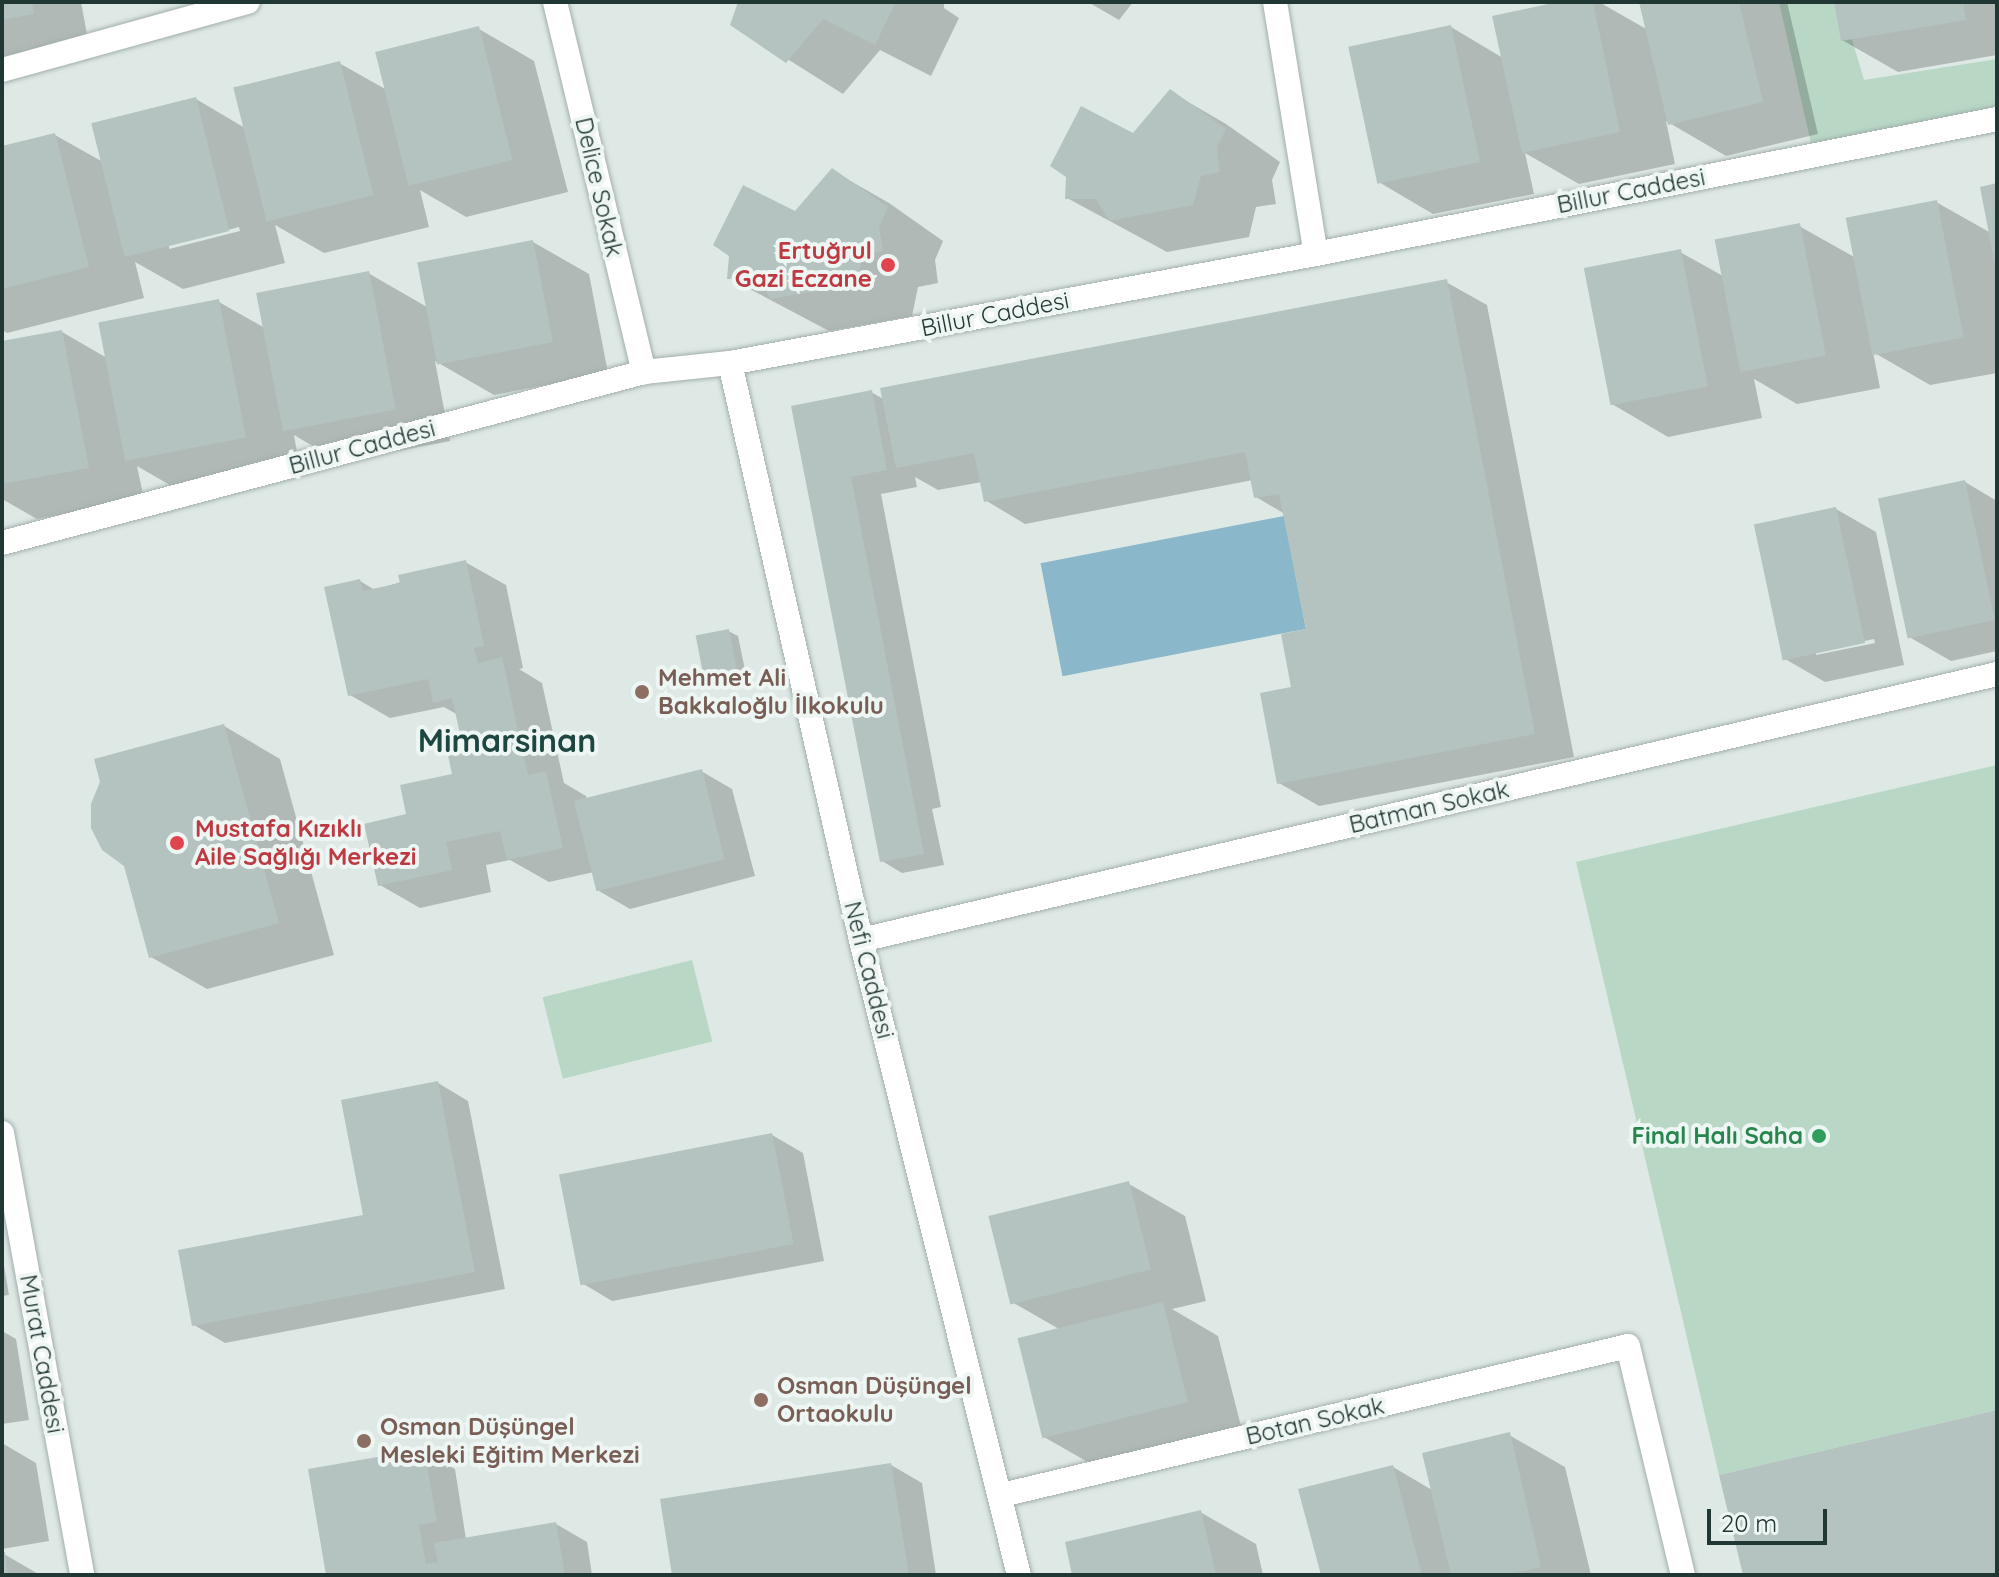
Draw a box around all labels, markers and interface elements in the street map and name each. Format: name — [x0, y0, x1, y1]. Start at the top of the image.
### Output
street label: Delice Sokak — [569, 114, 629, 260]
street label: Billur Caddesi — [1554, 163, 1708, 219]
place label: Ertuğrul Gazi Eczane — [735, 237, 872, 293]
marker: Ertuğrul Gazi Eczane — [879, 256, 897, 274]
street label: Billur Caddesi — [918, 286, 1072, 342]
street label: Billur Caddesi — [286, 414, 438, 480]
place label: Mehmet Ali Bakkaloğlu İlkokulu — [658, 664, 884, 720]
marker: Mehmet Ali Bakkaloğlu İlkokulu — [633, 683, 651, 701]
district label: Mimarsinan — [418, 721, 596, 759]
street label: Batman Sokak — [1346, 775, 1512, 839]
place label: Mustafa Kızıklı Aile Sağlığı Merkezi — [195, 815, 416, 871]
marker: Mustafa Kızıklı Aile Sağlığı Merkezi — [166, 832, 188, 854]
street label: Nefi Caddesi — [838, 898, 900, 1042]
place label: Final Halı Saha — [1632, 1122, 1803, 1150]
marker: Final Halı Saha — [1810, 1127, 1828, 1145]
street label: Murat Caddesi — [14, 1272, 70, 1436]
place label: Osman Düşüngel Ortaokulu — [777, 1372, 972, 1428]
marker: Osman Düşüngel Ortaokulu — [752, 1391, 770, 1409]
street label: Botan Sokak — [1243, 1391, 1387, 1451]
place label: Osman Düşüngel Mesleki Eğitim Merkezi — [380, 1413, 640, 1469]
marker: Osman Düşüngel Mesleki Eğitim Merkezi — [355, 1432, 373, 1450]
scale bar — [1711, 1493, 1831, 1543]
text: 20 m — [1721, 1508, 1777, 1538]

